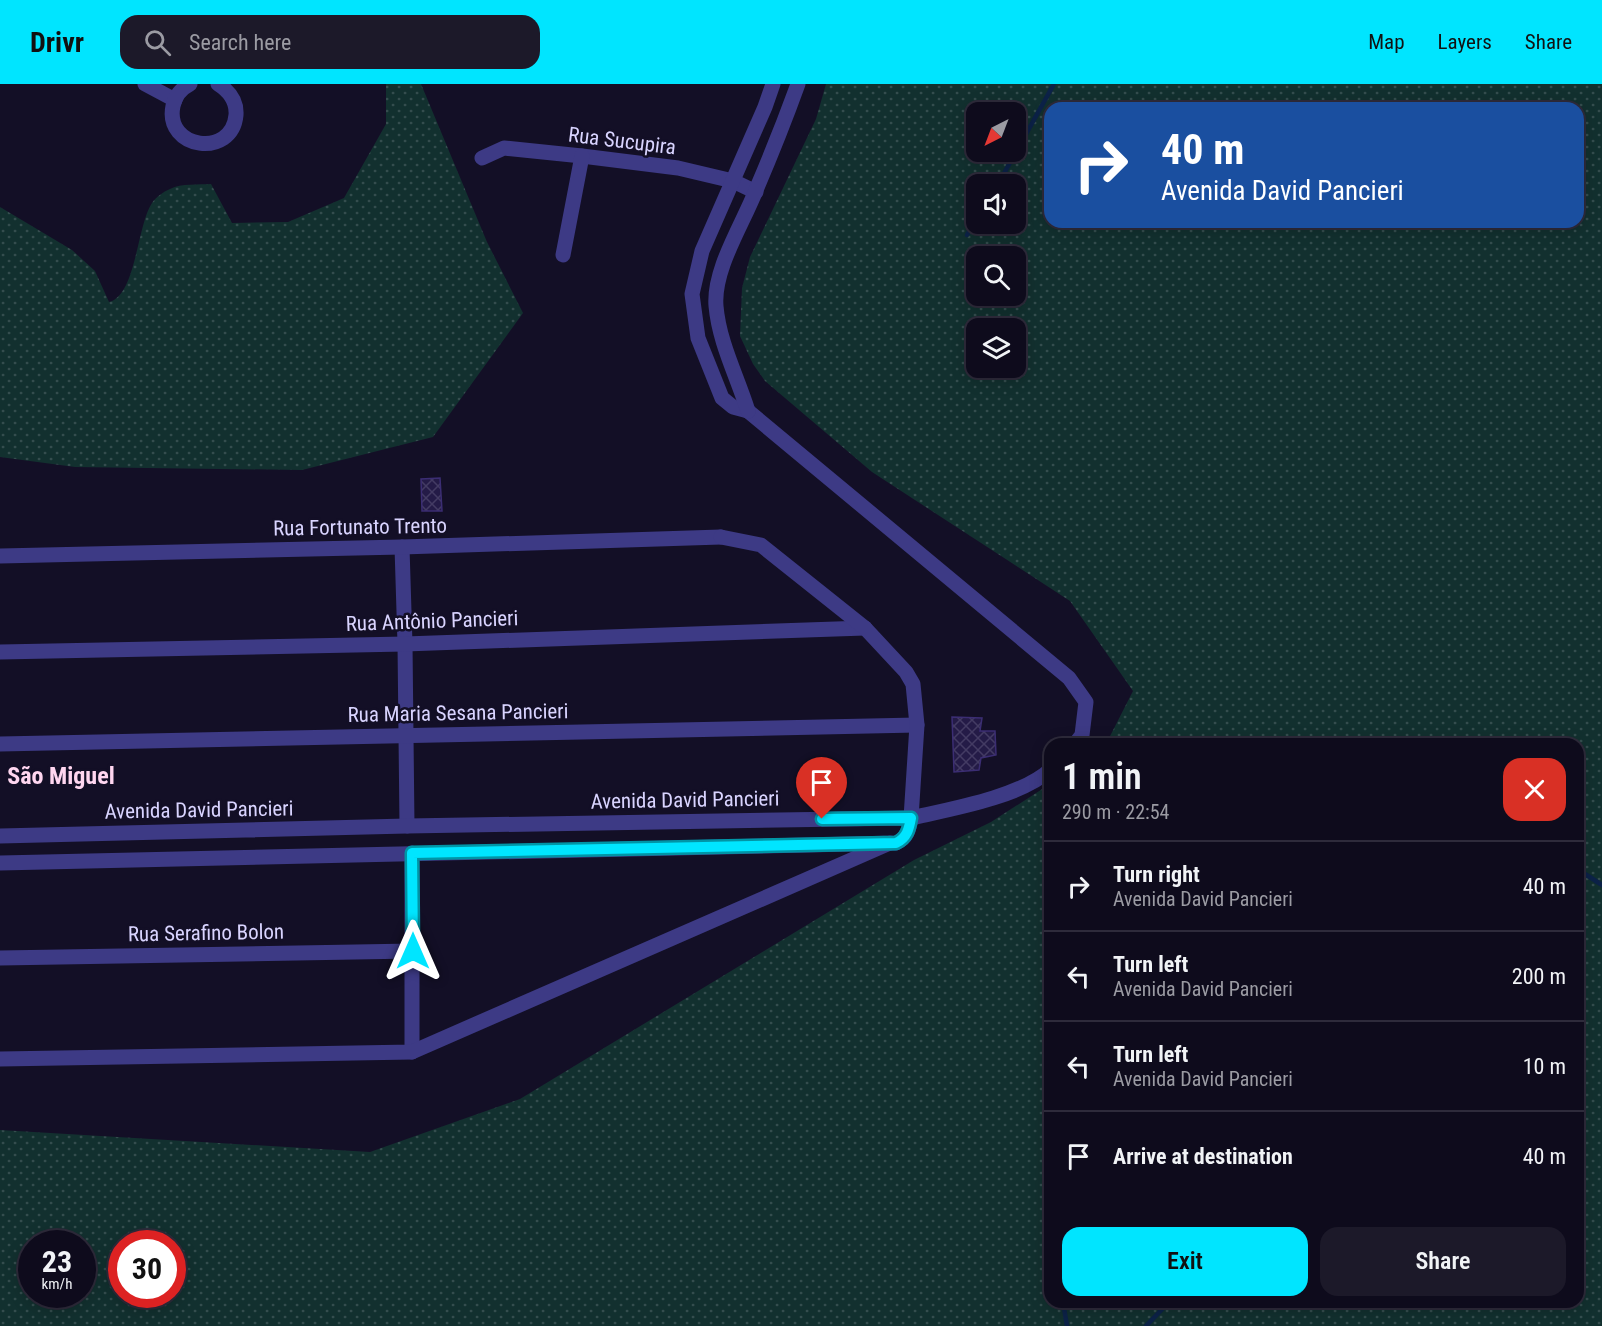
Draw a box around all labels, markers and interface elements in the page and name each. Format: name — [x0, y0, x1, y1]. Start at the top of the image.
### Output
search box — [120, 15, 540, 69]
text: Drivr — [30, 26, 84, 59]
icon: search — [141, 26, 174, 59]
text: Search here — [189, 30, 291, 55]
text: Map — [1368, 30, 1405, 54]
text: Layers — [1438, 30, 1492, 54]
text: Share — [1525, 30, 1572, 54]
north arrow — [966, 102, 1026, 162]
map controls — [966, 102, 1026, 378]
street label: Rua Sucupira — [567, 122, 677, 160]
text: 40 m — [1161, 125, 1244, 174]
icon: right — [1062, 126, 1140, 204]
button: sound — [966, 174, 1026, 234]
text: Avenida David Pancieri — [1161, 175, 1404, 207]
button: search — [966, 246, 1026, 306]
button: layers — [966, 318, 1026, 378]
street label: Rua Fortunato Trento — [273, 513, 447, 541]
street label: Rua Antônio Pancieri — [345, 606, 519, 636]
street label: Rua Maria Sesana Pancieri — [347, 699, 569, 727]
text: 1 min — [1062, 756, 1142, 798]
pin — [796, 757, 847, 819]
button: close — [1503, 758, 1566, 821]
district label: São Miguel — [7, 762, 115, 790]
icon: arrive — [805, 766, 838, 799]
street label: Avenida David Pancieri — [590, 786, 780, 814]
street label: Avenida David Pancieri — [104, 796, 294, 824]
text: 290 m · 22:54 — [1062, 800, 1169, 824]
text: Turn right — [1113, 862, 1200, 887]
icon: right — [1062, 870, 1095, 903]
text: 40 m — [1523, 874, 1566, 899]
text: Avenida David Pancieri — [1113, 887, 1293, 911]
position arrow — [381, 919, 445, 983]
street label: Rua Serafino Bolon — [128, 920, 284, 946]
text: Turn left — [1113, 952, 1188, 977]
icon: left — [1062, 960, 1095, 993]
text: 200 m — [1512, 964, 1566, 989]
text: Avenida David Pancieri — [1113, 977, 1293, 1001]
text: Turn left — [1113, 1042, 1188, 1067]
icon: left — [1062, 1050, 1095, 1083]
text: 10 m — [1523, 1054, 1566, 1079]
text: Avenida David Pancieri — [1113, 1067, 1293, 1091]
icon: arrive — [1062, 1140, 1095, 1173]
text: Arrive at destination — [1113, 1144, 1293, 1169]
text: 40 m — [1523, 1144, 1566, 1169]
button: Exit — [1062, 1227, 1308, 1296]
button: Share — [1320, 1227, 1566, 1296]
speed limit sign: 30 — [108, 1230, 186, 1308]
text: 23 — [42, 1244, 72, 1279]
text: km/h — [42, 1275, 72, 1293]

